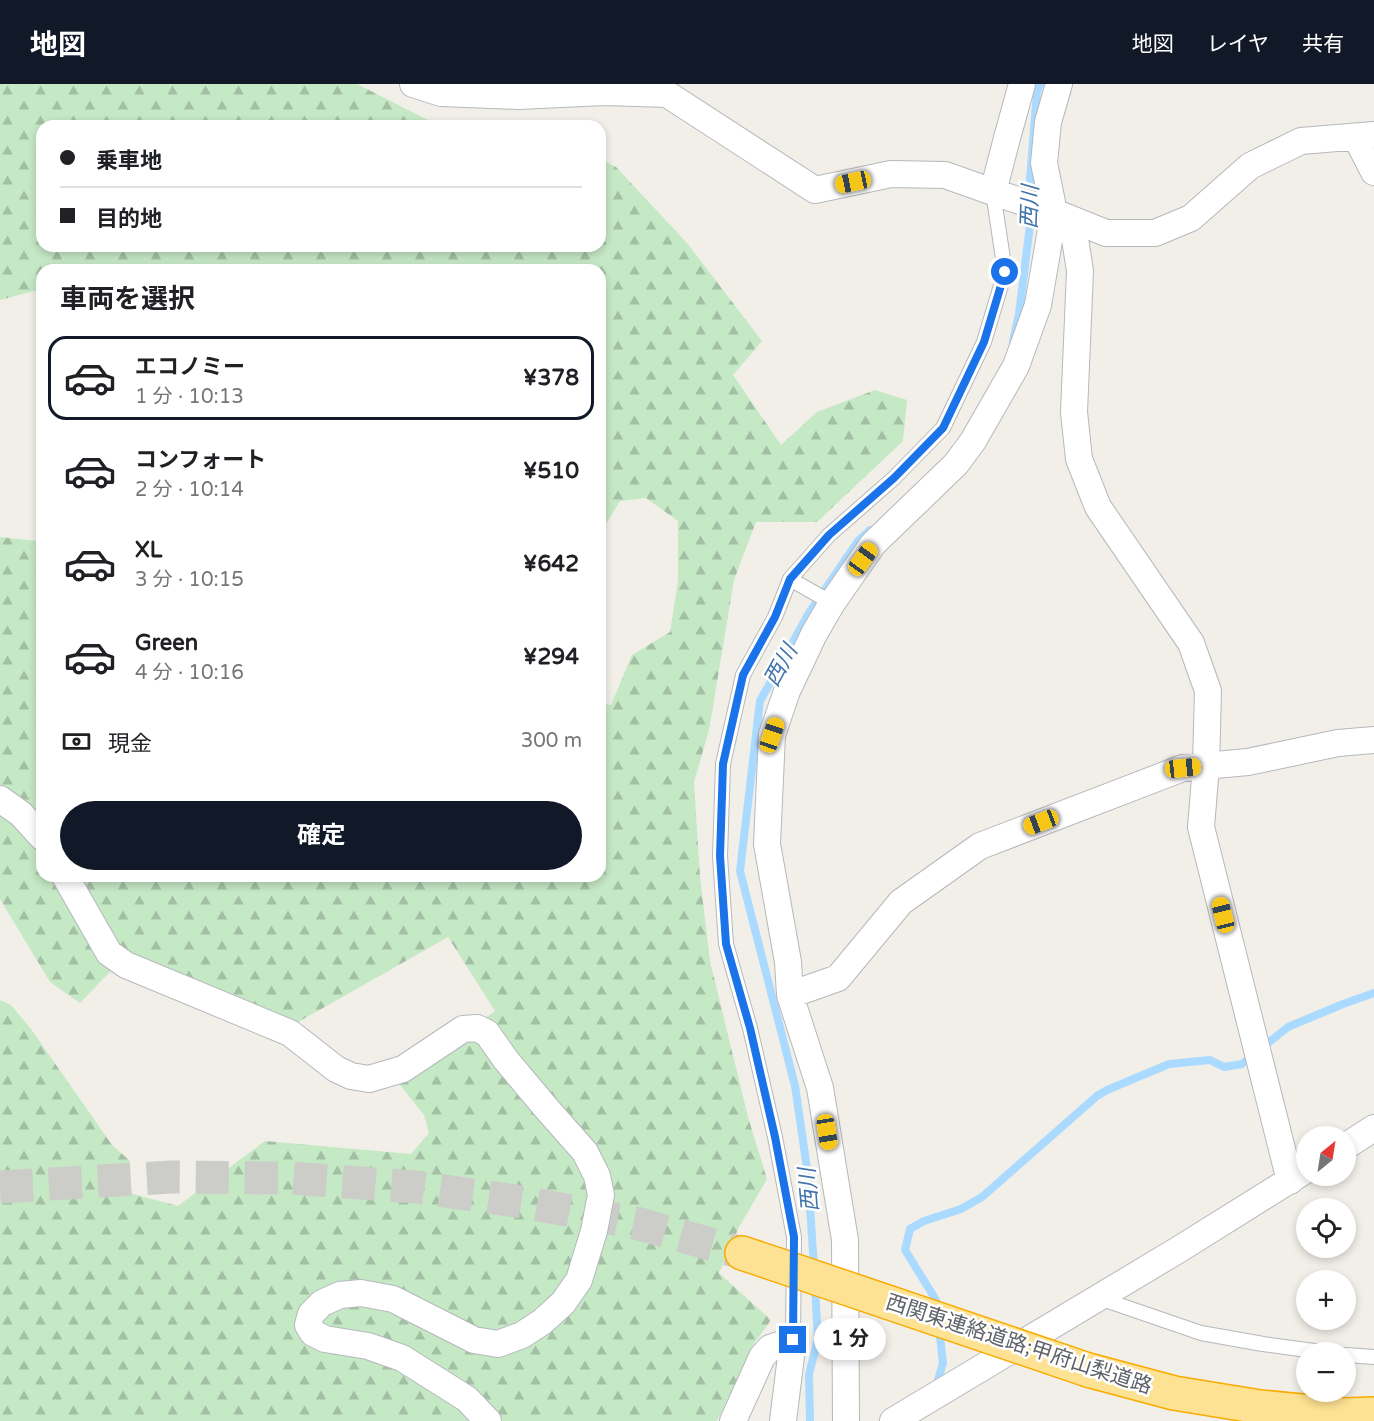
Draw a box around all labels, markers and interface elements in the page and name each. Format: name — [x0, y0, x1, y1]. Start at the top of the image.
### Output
text: 地図 — [30, 28, 86, 62]
text: 地図 — [1132, 32, 1174, 57]
text: レイヤ — [1207, 32, 1269, 57]
text: 共有 — [1302, 32, 1344, 57]
text: 乗車地 — [96, 148, 162, 174]
car — [834, 169, 872, 195]
water label: 西川 — [1016, 183, 1044, 229]
text: 目的地 — [96, 206, 162, 232]
route start — [991, 258, 1018, 285]
text: 車両を選択 — [60, 283, 195, 316]
icon: car — [63, 351, 117, 405]
text: エコノミー — [135, 354, 245, 380]
text: ¥378 — [523, 365, 579, 391]
text: 1 分 · 10:13 — [135, 385, 244, 409]
icon: car — [63, 444, 117, 498]
text: コンフォート — [135, 447, 266, 473]
text: ¥510 — [523, 458, 579, 484]
text: 2 分 · 10:14 — [135, 478, 244, 502]
icon: car — [63, 537, 117, 591]
text: XL — [135, 537, 162, 563]
car — [845, 539, 881, 579]
text: ¥642 — [523, 551, 579, 577]
text: 3 分 · 10:15 — [135, 568, 244, 592]
icon: car — [63, 630, 117, 684]
text: Green — [135, 630, 198, 656]
water label: 西川 — [759, 638, 804, 691]
text: ¥294 — [523, 644, 579, 670]
text: 4 分 · 10:16 — [135, 661, 244, 685]
car — [758, 715, 786, 755]
icon: cash — [60, 725, 93, 758]
text: 300 m — [521, 729, 582, 753]
text: 現金 — [108, 731, 152, 757]
car — [1164, 757, 1202, 779]
button: 確定 — [60, 801, 582, 870]
car — [1021, 807, 1061, 837]
car — [1210, 895, 1236, 935]
car — [815, 1113, 839, 1151]
north arrow — [1296, 1126, 1356, 1186]
map controls — [1296, 1126, 1356, 1402]
water label: 西川 — [794, 1165, 824, 1213]
button: locate — [1296, 1198, 1356, 1258]
button: + — [1296, 1270, 1356, 1330]
street label: 西関東連絡道路;甲府山梨道路 — [883, 1290, 1155, 1399]
callout: 1 分 — [814, 1319, 886, 1361]
route end — [779, 1326, 806, 1353]
text: 1 分 — [831, 1327, 869, 1351]
button: − — [1296, 1342, 1356, 1402]

